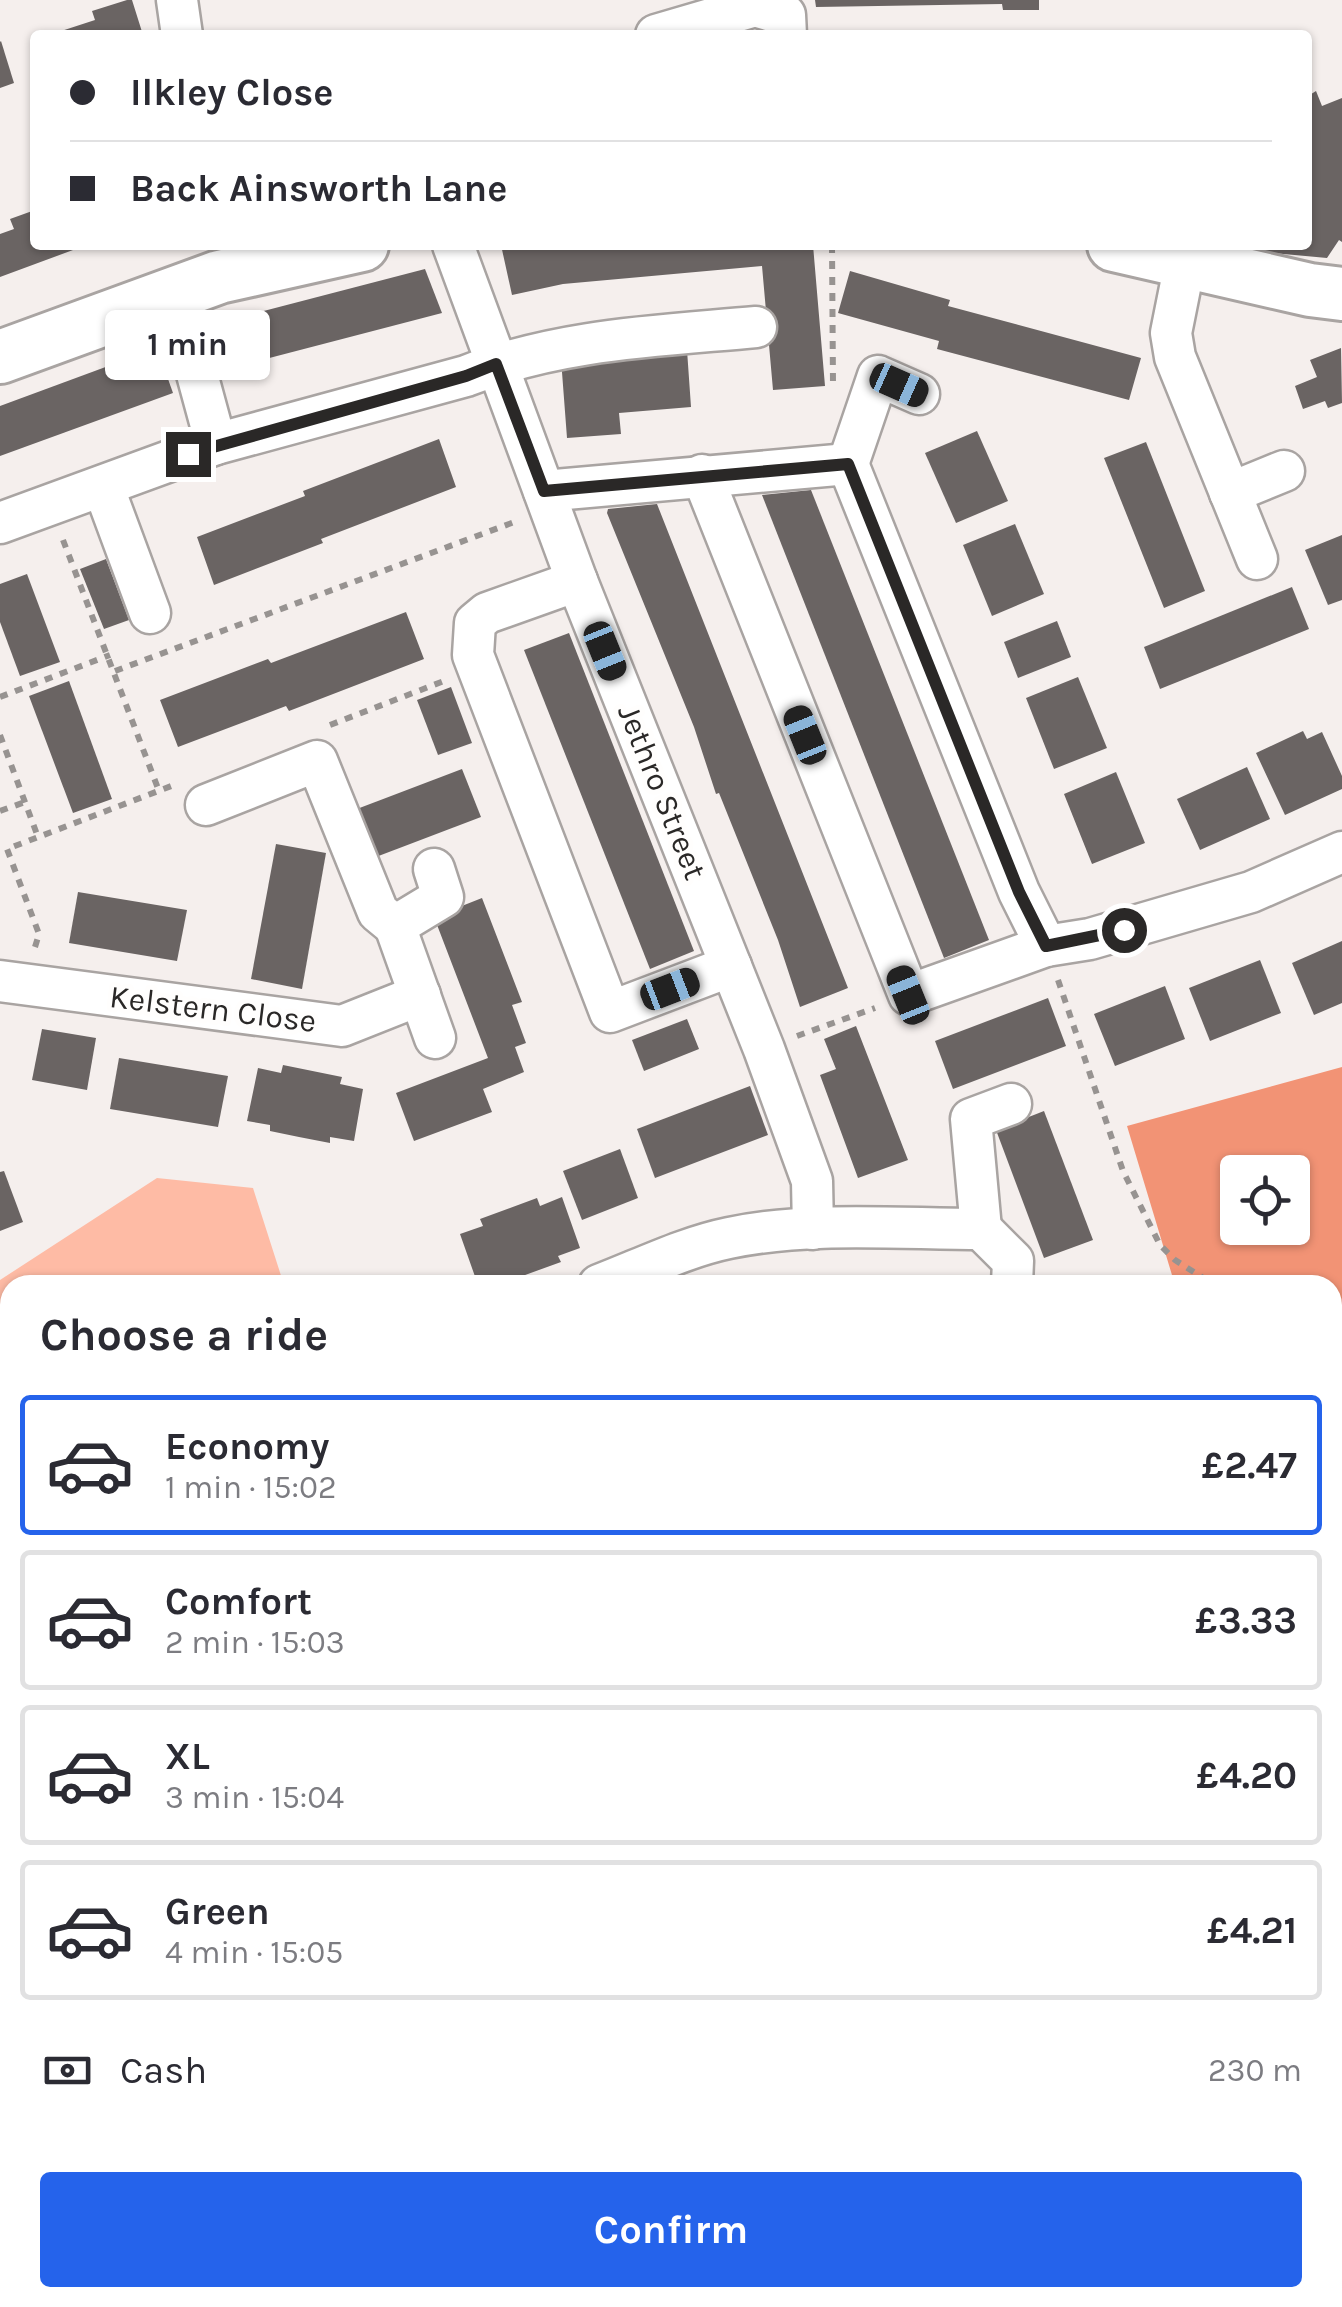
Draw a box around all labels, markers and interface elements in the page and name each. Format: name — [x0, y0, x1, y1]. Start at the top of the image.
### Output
text: Ilkley Close — [130, 70, 333, 115]
text: Back Ainsworth Lane — [130, 166, 507, 211]
callout: 1 min — [106, 309, 270, 379]
text: 1 min — [147, 326, 228, 363]
car — [865, 359, 933, 411]
route end — [166, 432, 211, 477]
car — [580, 618, 630, 684]
street label: Jethro Street — [610, 699, 714, 885]
car — [780, 702, 830, 768]
route start — [1102, 908, 1147, 953]
car — [883, 962, 933, 1028]
car — [637, 964, 703, 1014]
street label: Kelstern Close — [108, 978, 318, 1040]
map controls — [1220, 1155, 1310, 1245]
button: locate — [1220, 1155, 1310, 1245]
text: Choose a ride — [40, 1309, 328, 1361]
icon: car — [45, 1420, 135, 1510]
text: Economy — [165, 1424, 329, 1469]
text: £2.47 — [1201, 1443, 1297, 1488]
text: 1 min · 15:02 — [165, 1469, 336, 1506]
icon: car — [45, 1575, 135, 1665]
text: Comfort — [165, 1579, 312, 1624]
text: £3.33 — [1195, 1598, 1297, 1643]
text: 2 min · 15:03 — [165, 1624, 345, 1661]
icon: car — [45, 1730, 135, 1820]
text: XL — [165, 1734, 210, 1779]
text: £4.20 — [1196, 1753, 1297, 1798]
text: 3 min · 15:04 — [165, 1779, 344, 1816]
icon: car — [45, 1885, 135, 1975]
text: Green — [165, 1889, 270, 1934]
text: £4.21 — [1207, 1908, 1297, 1953]
text: 4 min · 15:05 — [165, 1934, 343, 1971]
icon: cash — [40, 2043, 95, 2098]
text: Cash — [120, 2048, 207, 2093]
text: 230 m — [1208, 2052, 1302, 2089]
button: Confirm — [40, 2172, 1302, 2287]

